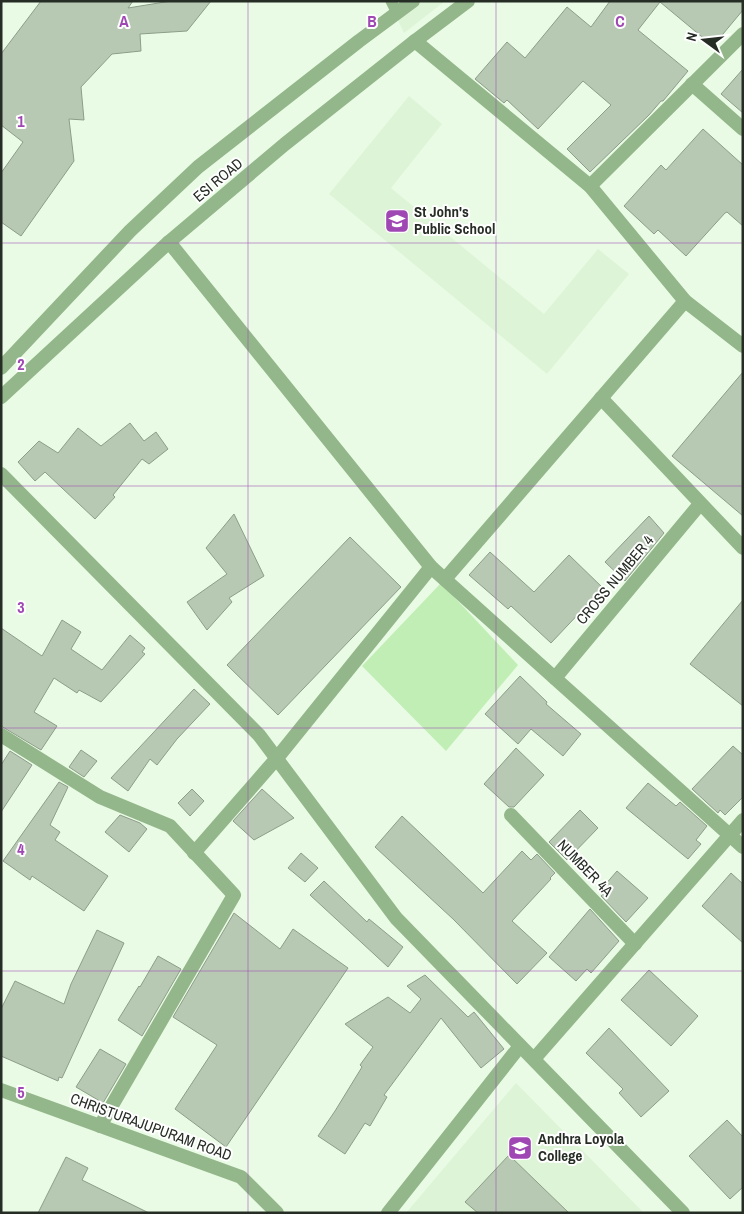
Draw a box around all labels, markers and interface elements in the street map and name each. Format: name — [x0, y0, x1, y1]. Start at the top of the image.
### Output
text: A — [119, 10, 129, 32]
text: B — [367, 10, 377, 32]
text: C — [615, 10, 625, 32]
north arrow — [679, 15, 729, 65]
text: N — [682, 30, 701, 43]
text: 1 — [17, 110, 25, 132]
street label: ESI ROAD — [188, 153, 247, 207]
place label: St John's Public School — [414, 201, 495, 239]
school or university icon: St John's Public School — [384, 208, 410, 234]
text: 2 — [17, 353, 25, 375]
street label: CROSS NUMBER 4 — [571, 530, 658, 629]
text: 3 — [17, 596, 25, 618]
street label: NUMBER 4A — [553, 835, 618, 901]
text: 4 — [17, 838, 25, 860]
text: 5 — [17, 1081, 25, 1103]
street label: CHRISTURAJUPURAM ROAD — [68, 1088, 235, 1166]
place label: Andhra Loyola College — [538, 1128, 624, 1166]
school or university icon: Andhra Loyola College — [507, 1135, 533, 1161]

